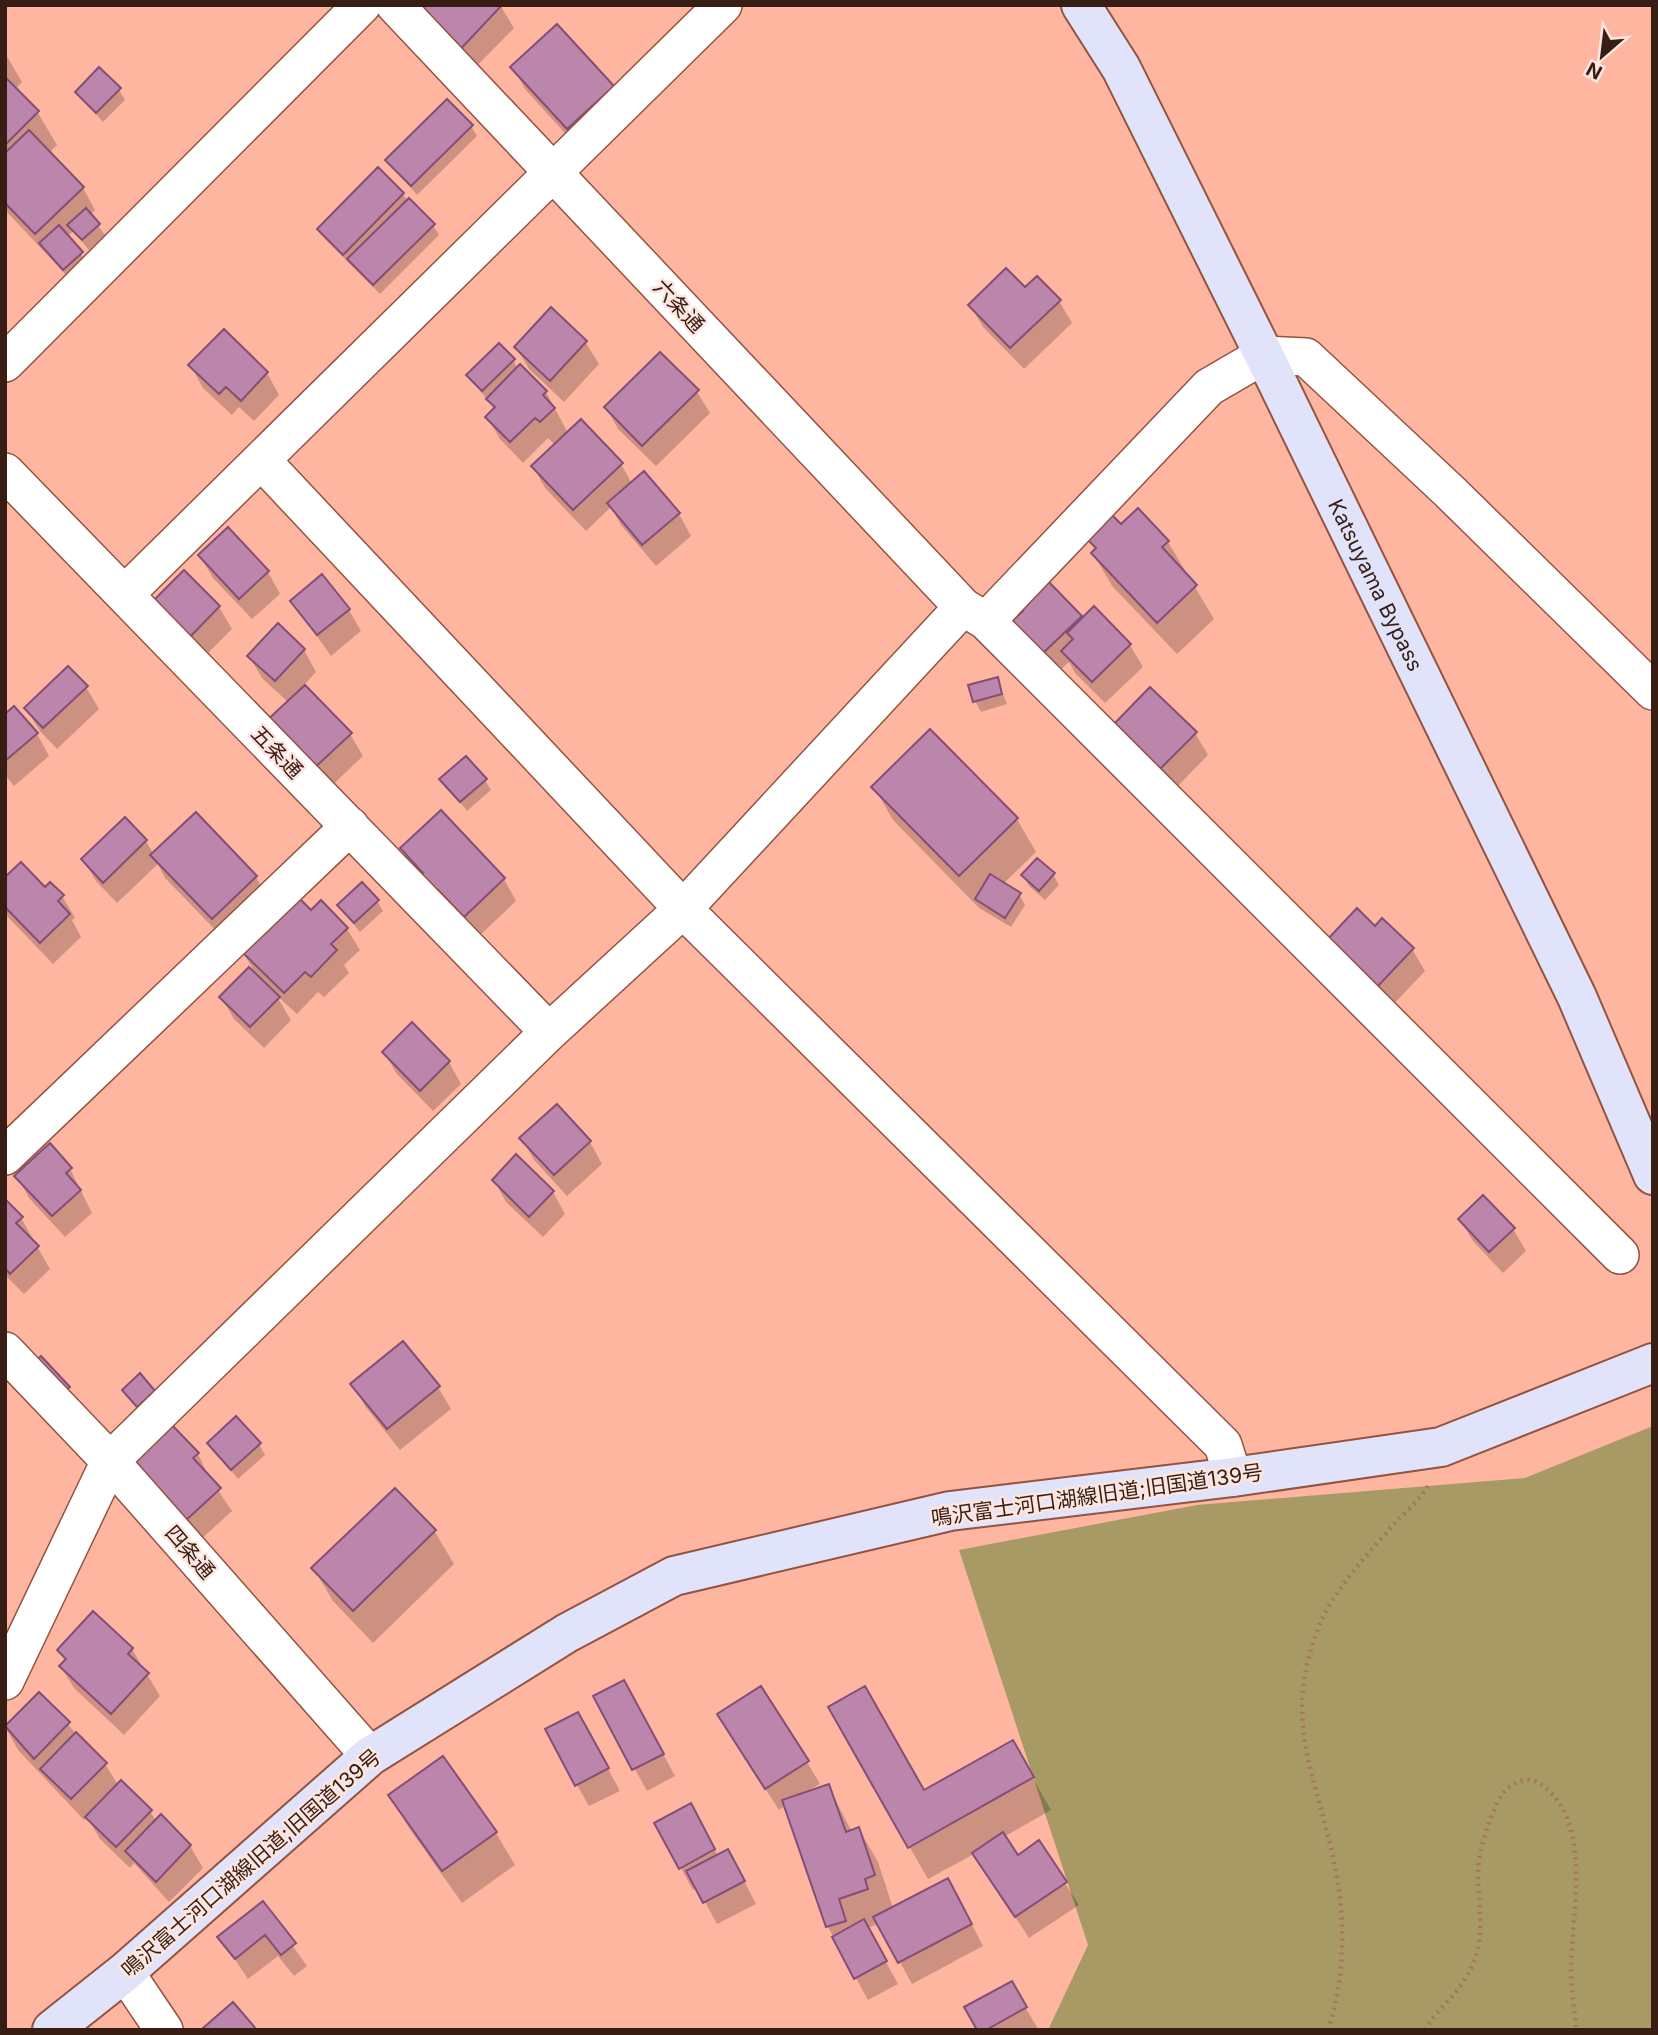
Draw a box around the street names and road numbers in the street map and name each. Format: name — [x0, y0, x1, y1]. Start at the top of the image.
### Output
street label: 六条通 — [648, 274, 710, 338]
street label: Katsuyama Bypass — [1324, 495, 1429, 675]
street label: 五条通 — [246, 721, 308, 783]
street label: 鳴沢富士河口湖線旧道;旧国道139号 — [929, 1459, 1265, 1531]
street label: 四条通 — [160, 1520, 220, 1584]
street label: 鳴沢富士河口湖線旧道;旧国道139号 — [116, 1744, 386, 1982]

